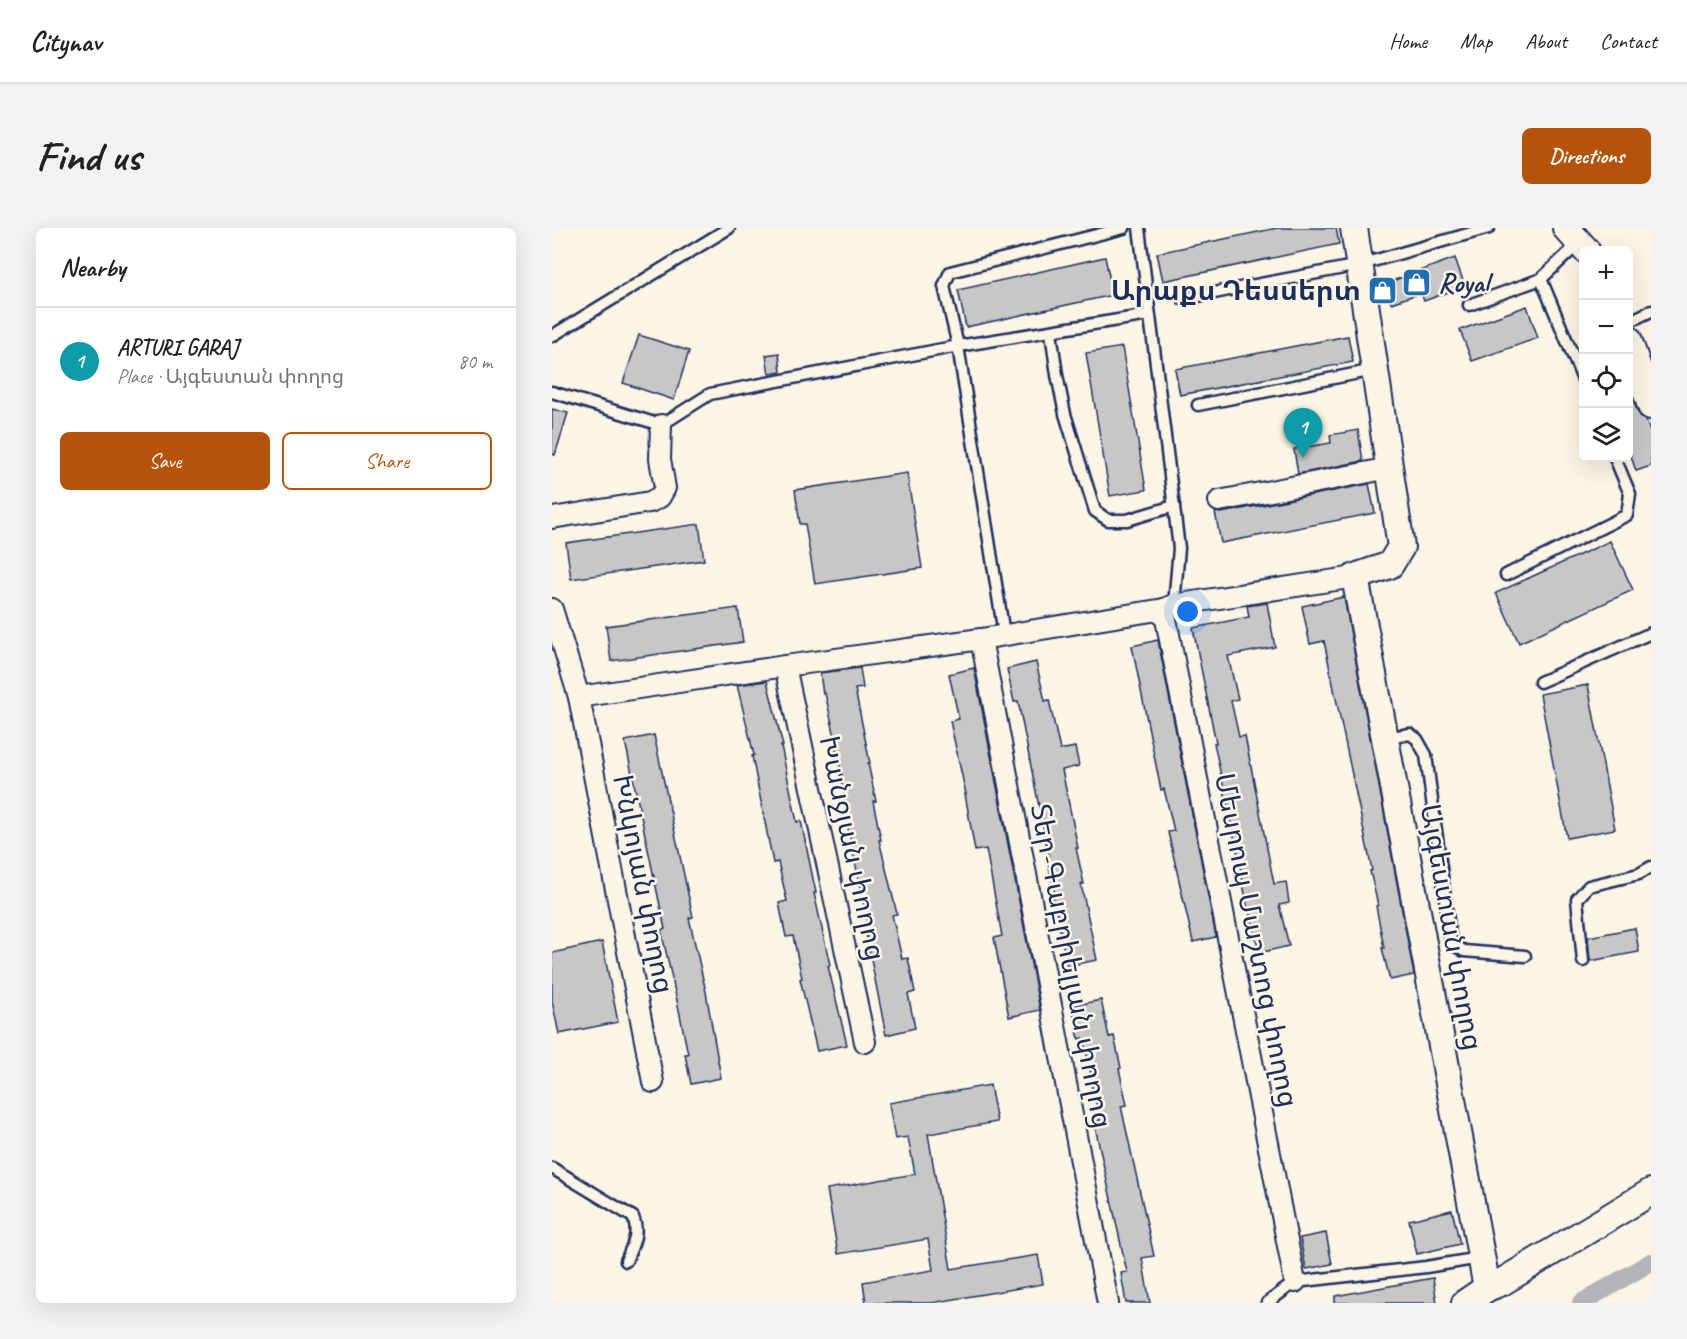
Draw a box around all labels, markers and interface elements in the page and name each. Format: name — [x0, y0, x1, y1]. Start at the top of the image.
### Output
text: Citynav — [30, 24, 101, 59]
text: Home — [1389, 28, 1427, 54]
text: Map — [1460, 28, 1492, 54]
text: About — [1525, 28, 1567, 54]
text: Contact — [1600, 28, 1657, 54]
button: Directions — [1522, 128, 1651, 184]
text: Find us — [36, 130, 141, 183]
map controls — [1579, 246, 1633, 462]
button: + — [1579, 246, 1633, 300]
text: Nearby — [60, 251, 125, 284]
place label: Royal — [1438, 265, 1494, 300]
shop icon: Royal — [1401, 266, 1433, 298]
place label: Արաքս Դեսսերտ — [1111, 273, 1361, 308]
shop icon: Արաքս Դեսսերտ — [1366, 274, 1398, 306]
button: − — [1579, 300, 1633, 354]
text: ARTURI GARAJ — [117, 334, 238, 362]
text: 1 — [75, 349, 84, 374]
text: 80 m — [458, 349, 492, 374]
button: locate — [1579, 354, 1633, 408]
text: Place · Այգեստան փողոց — [117, 364, 344, 389]
pin: 1 — [1284, 408, 1323, 458]
button: layers — [1579, 408, 1633, 462]
button: Save — [60, 432, 270, 490]
button: Share — [282, 432, 492, 490]
your location — [1173, 597, 1202, 626]
street label: Խանջյան փողոց — [812, 732, 893, 964]
street label: Մեսրոպ Մաշտոց փողոց — [1207, 770, 1306, 1110]
street label: Խնկոյան փողոց — [605, 772, 682, 997]
street label: Տեր-Գաբրիելյան փողոց — [1023, 801, 1120, 1131]
street label: Այգեստան փողոց — [1413, 801, 1490, 1053]

